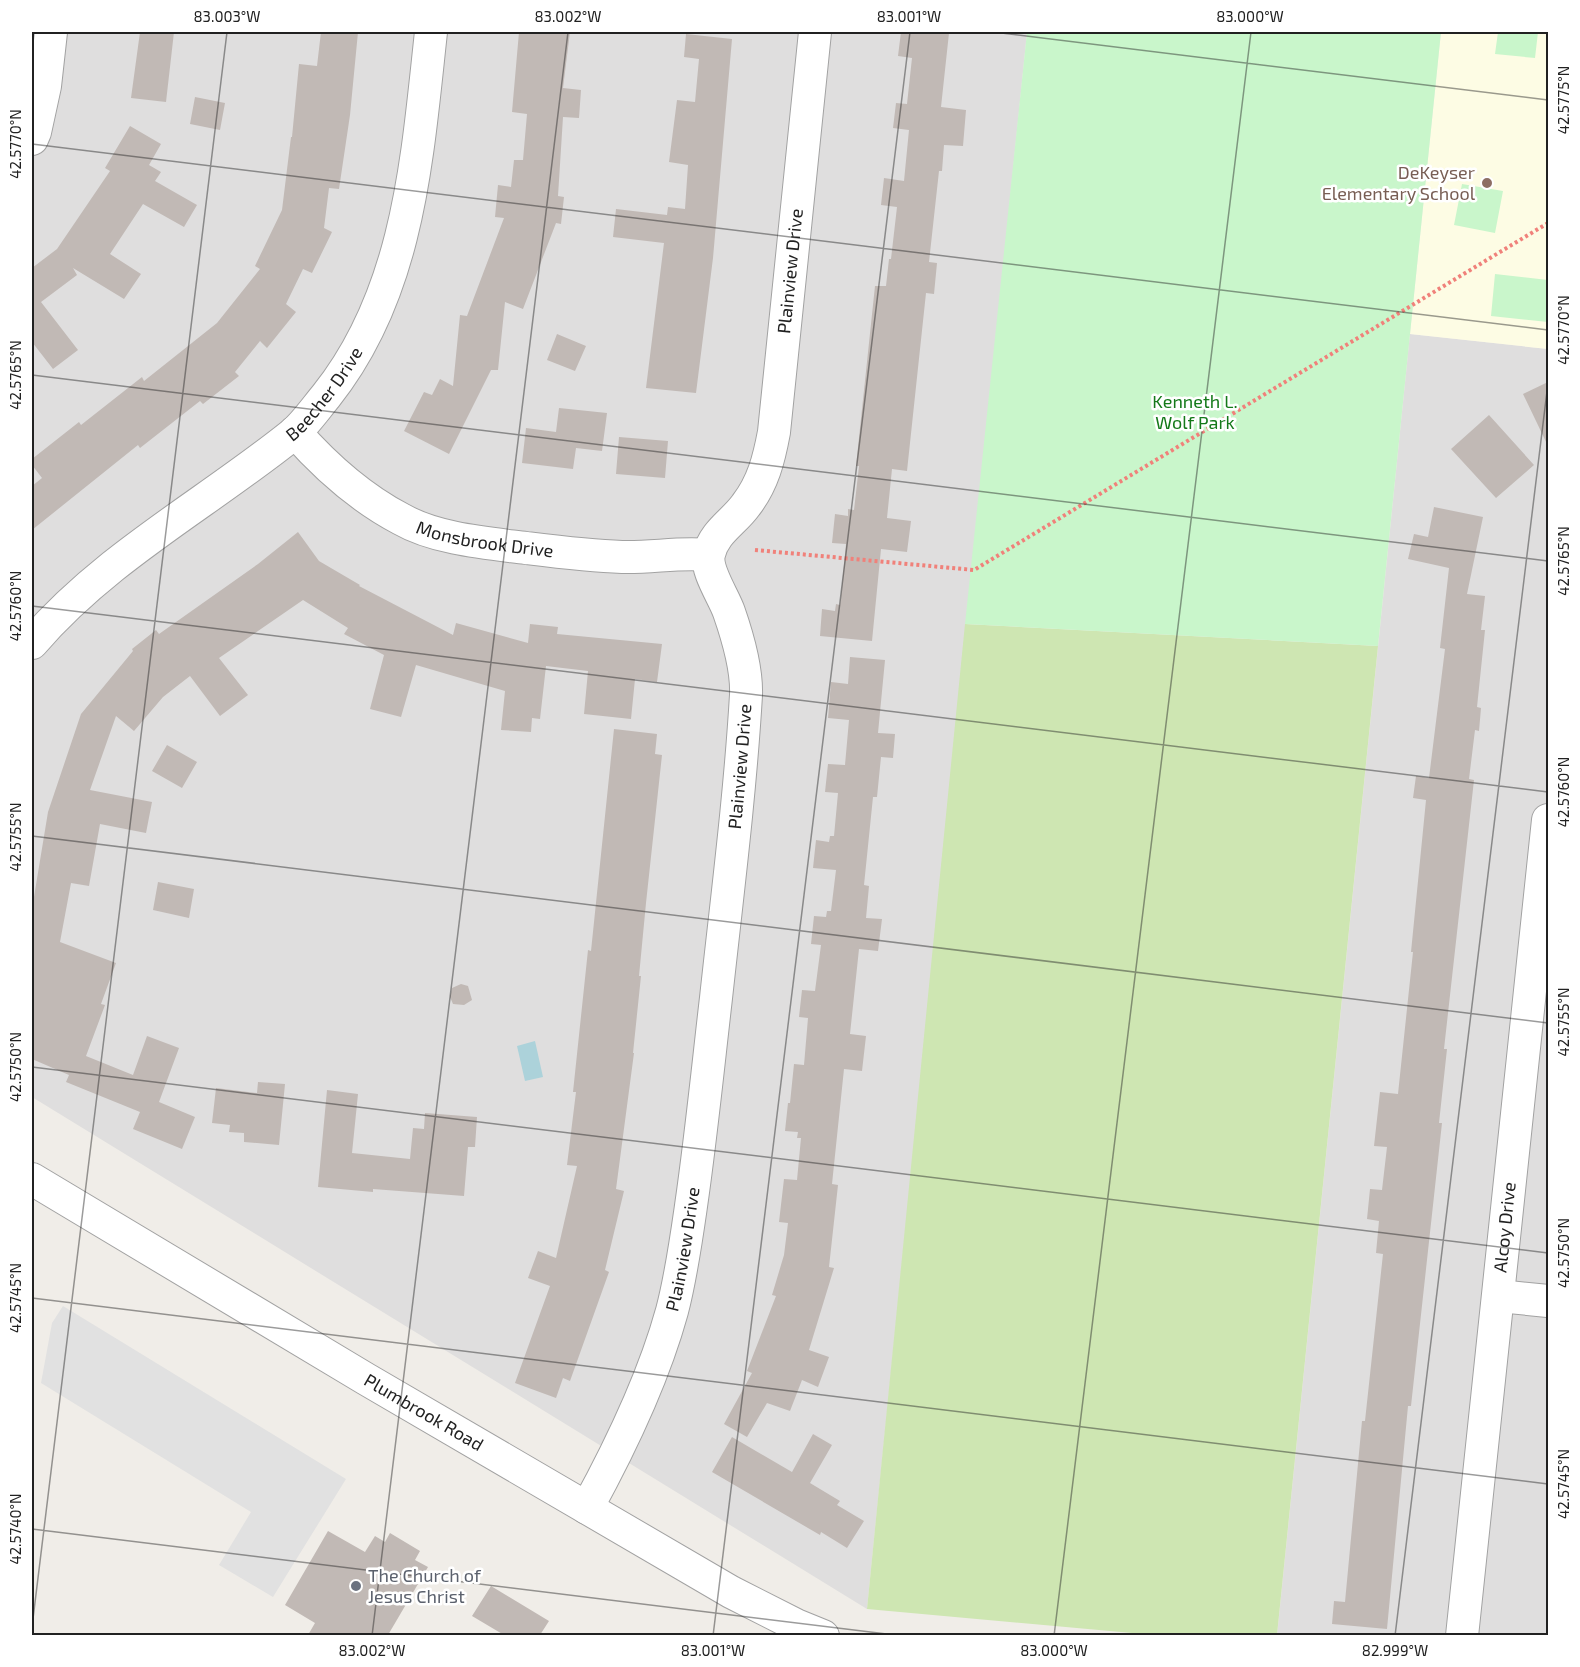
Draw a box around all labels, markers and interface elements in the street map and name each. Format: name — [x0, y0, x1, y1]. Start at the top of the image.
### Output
text: 83.003°W — [194, 7, 260, 25]
text: 83.002°W — [534, 7, 602, 25]
text: 83.001°W — [877, 7, 941, 25]
text: 83.000°W — [1216, 7, 1284, 25]
text: 42.5775°N — [1554, 66, 1572, 134]
text: 42.5770°N — [6, 109, 24, 179]
place label: DeKeyser Elementary School — [1322, 161, 1476, 204]
marker: DeKeyser Elementary School — [1480, 176, 1494, 190]
street label: Plainview Drive — [772, 207, 807, 335]
text: 42.5770°N — [1554, 295, 1572, 365]
text: 42.5765°N — [6, 340, 24, 410]
street label: Beecher Drive — [281, 343, 366, 445]
park label: Kenneth L. Wolf Park — [1152, 390, 1238, 433]
street label: Monsbrook Drive — [413, 515, 555, 561]
text: 42.5765°N — [1554, 526, 1572, 596]
text: 42.5760°N — [6, 571, 24, 641]
street label: Plainview Drive — [723, 703, 755, 830]
text: 42.5760°N — [1554, 757, 1572, 827]
text: 42.5755°N — [6, 803, 24, 871]
text: 42.5755°N — [1554, 988, 1572, 1056]
text: 42.5750°N — [6, 1032, 24, 1102]
street label: Alcoy Drive — [1488, 1181, 1520, 1274]
street label: Plainview Drive — [660, 1185, 704, 1313]
text: 42.5750°N — [1554, 1218, 1572, 1288]
text: 42.5745°N — [6, 1263, 24, 1333]
street label: Plumbrook Road — [361, 1368, 488, 1455]
text: 42.5745°N — [1554, 1449, 1572, 1519]
text: 42.5740°N — [6, 1493, 24, 1565]
place label: The Church of Jesus Christ — [368, 1564, 482, 1607]
marker: The Church of Jesus Christ — [349, 1579, 363, 1593]
text: 83.002°W — [338, 1641, 406, 1659]
text: 83.001°W — [681, 1641, 745, 1659]
text: 83.000°W — [1020, 1641, 1088, 1659]
text: 82.999°W — [1362, 1641, 1428, 1659]

